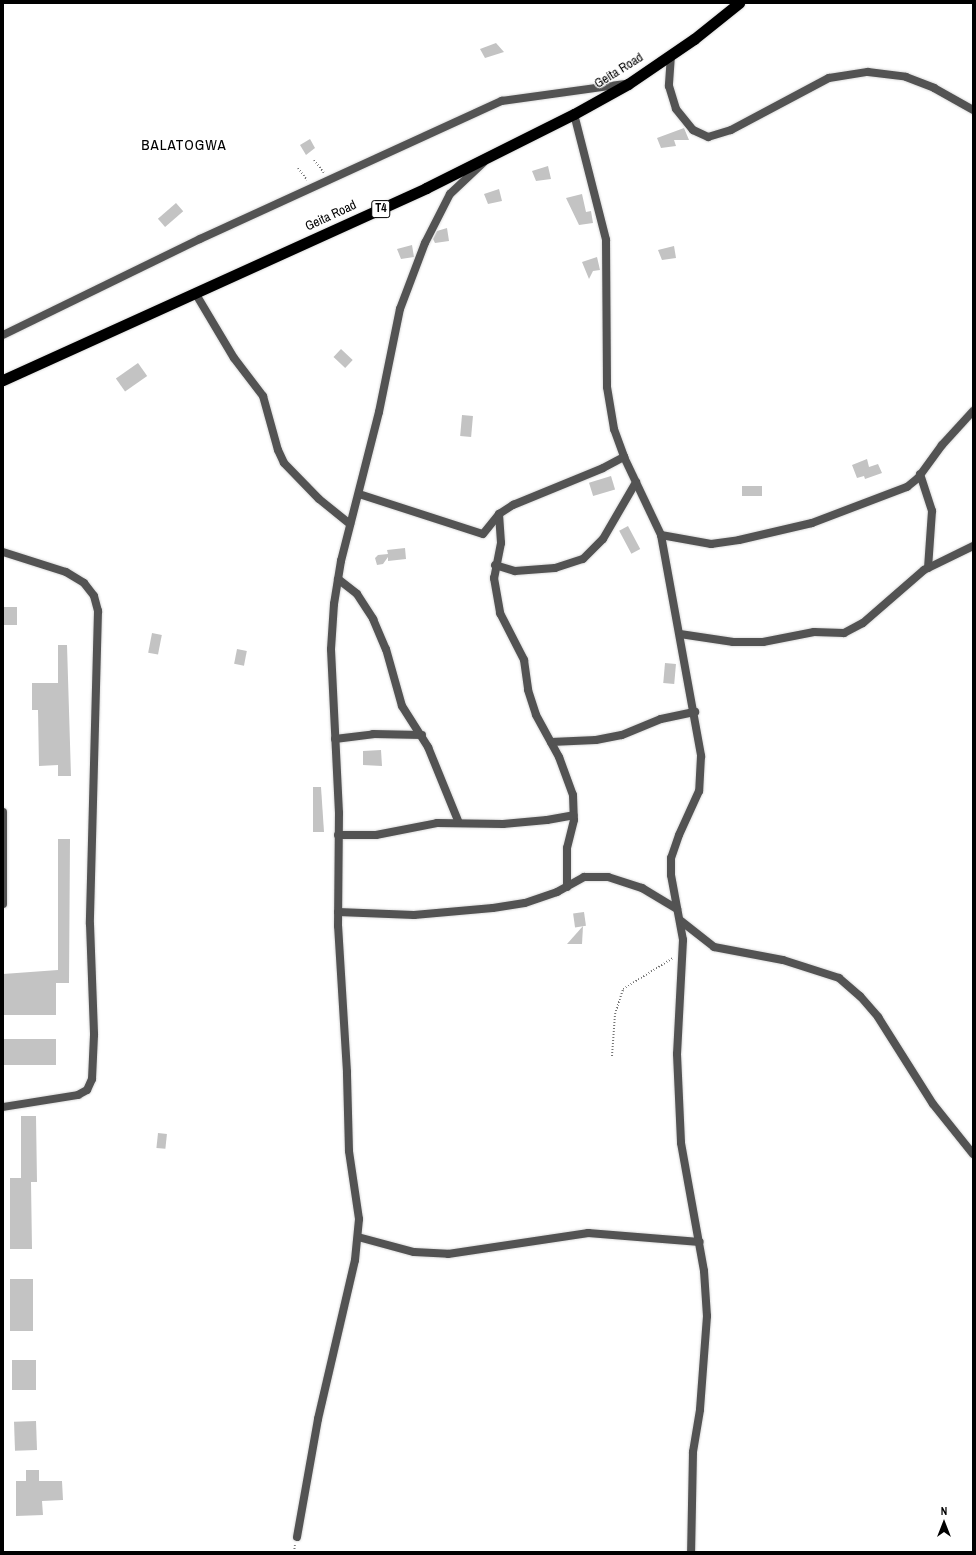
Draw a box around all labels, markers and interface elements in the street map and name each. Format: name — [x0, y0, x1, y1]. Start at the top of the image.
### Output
street label: Geita Road — [592, 50, 646, 92]
district label: BALATOGWA — [141, 136, 227, 154]
street label: Geita Road — [303, 197, 359, 235]
road number: T4 — [371, 199, 391, 219]
north arrow — [924, 1503, 964, 1543]
text: N — [941, 1504, 947, 1518]

